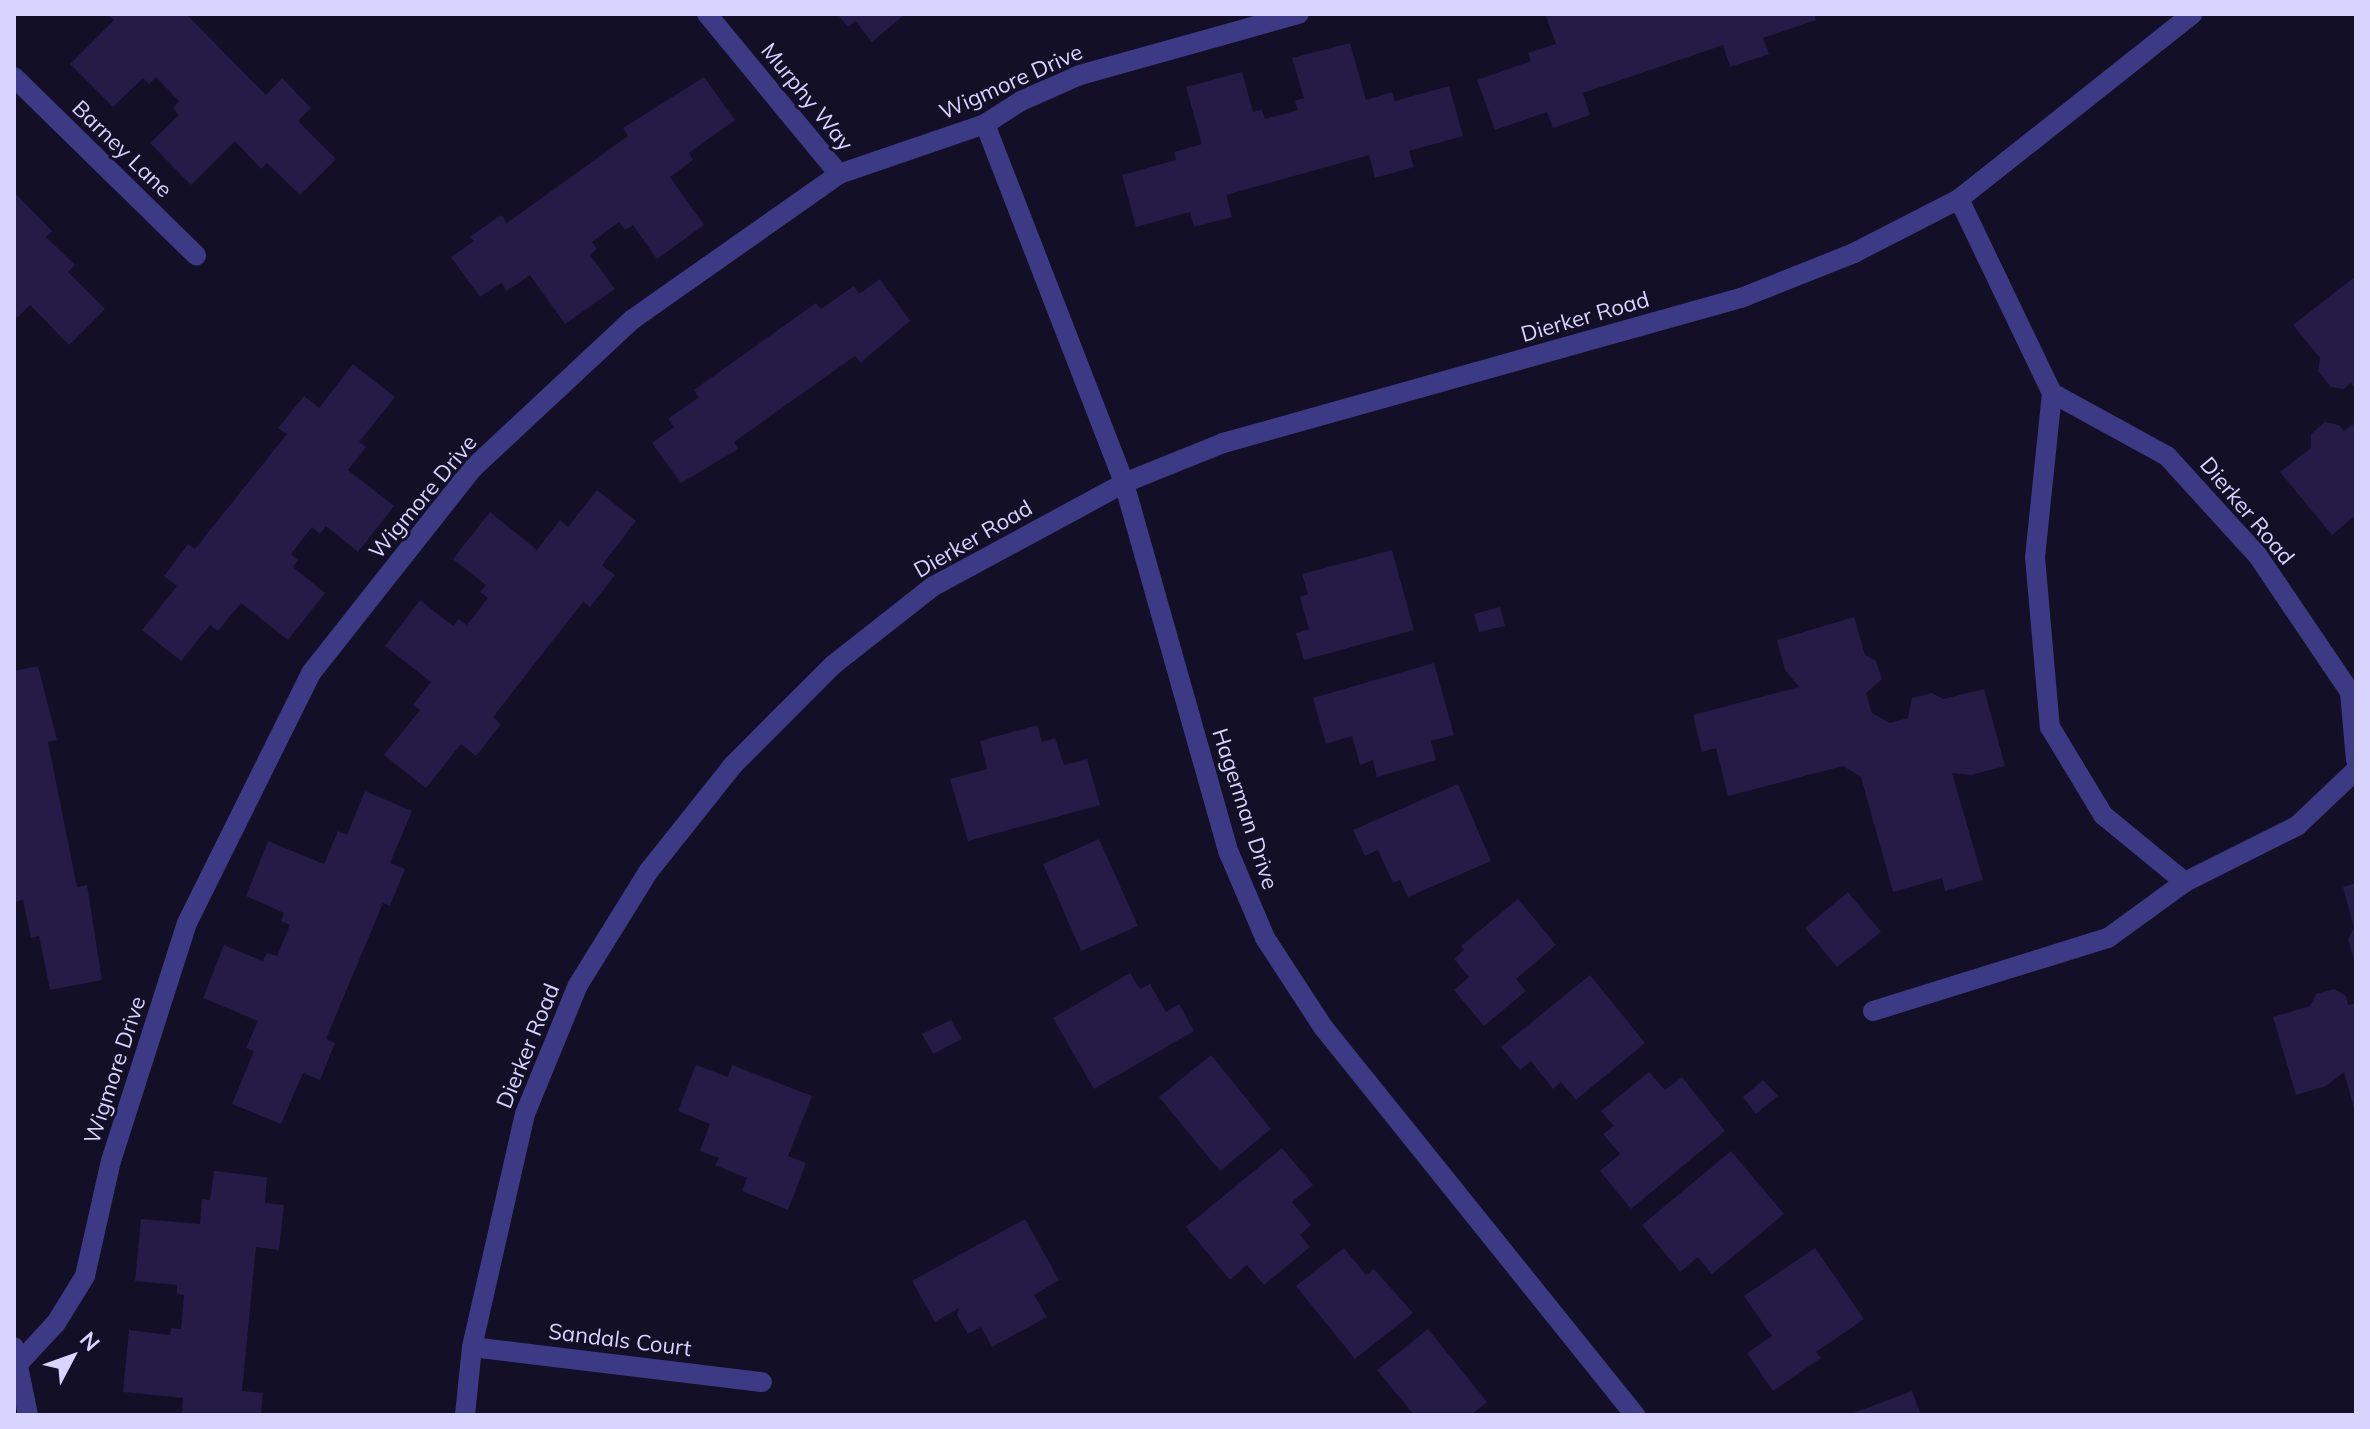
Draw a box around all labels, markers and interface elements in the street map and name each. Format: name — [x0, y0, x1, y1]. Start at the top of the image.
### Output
street label: Murphy Way — [756, 38, 858, 156]
street label: Wigmore Drive — [935, 39, 1087, 125]
street label: Barney Lane — [67, 95, 177, 203]
street label: Dierker Road — [1518, 286, 1652, 348]
street label: Wigmore Drive — [364, 430, 482, 564]
street label: Dierker Road — [2194, 452, 2300, 570]
street label: Dierker Road — [909, 494, 1037, 584]
street label: Hagerman Drive — [1207, 725, 1283, 893]
street label: Dierker Road — [491, 980, 565, 1112]
street label: Wigmore Drive — [79, 993, 151, 1147]
north arrow — [32, 1317, 112, 1397]
street label: Sandals Court — [547, 1318, 693, 1362]
text: N — [74, 1326, 106, 1357]

